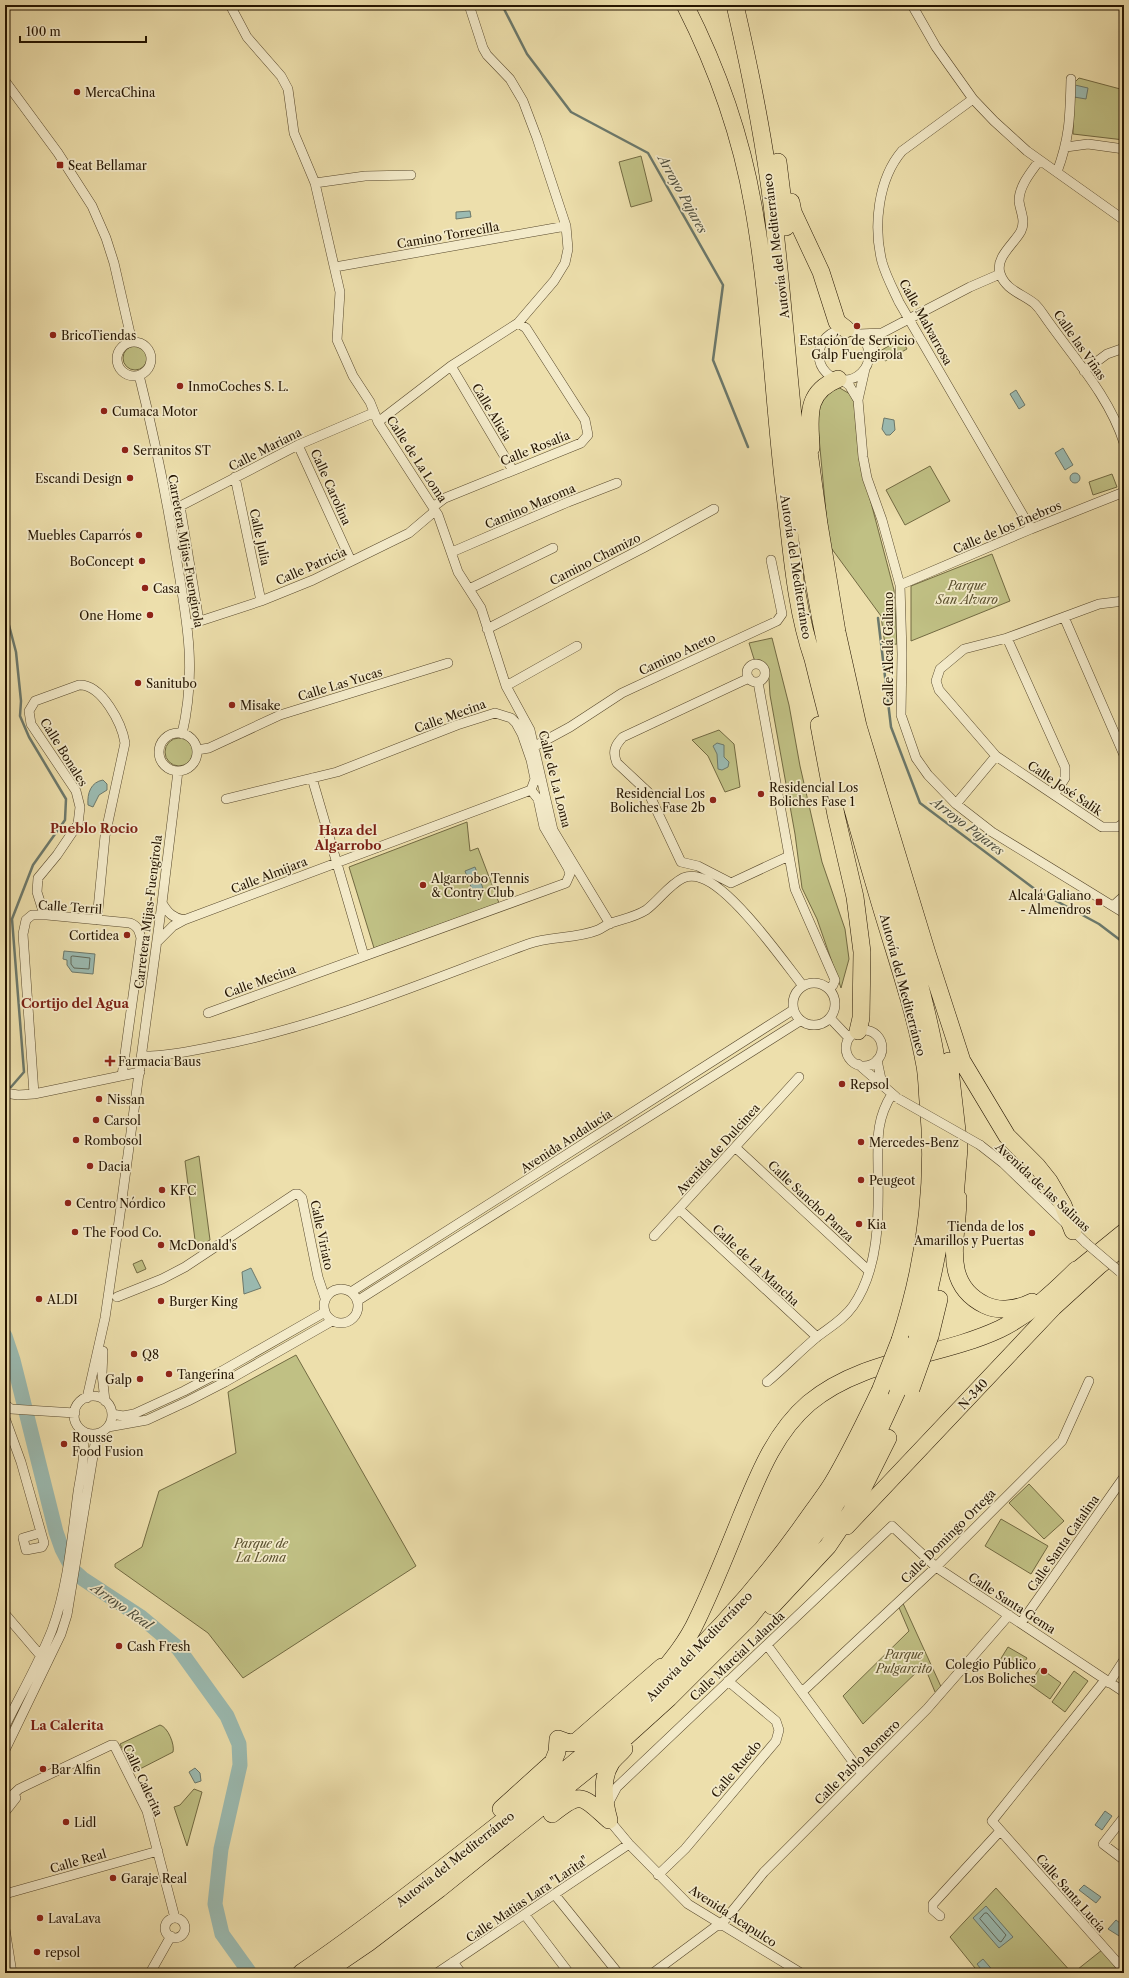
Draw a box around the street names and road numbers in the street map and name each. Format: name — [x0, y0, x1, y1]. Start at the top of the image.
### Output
street label: Autovía del Mediterráneo — [760, 173, 792, 320]
street label: Camino Torrecilla — [396, 219, 501, 251]
street label: Calle Malvarrosa — [896, 276, 956, 368]
street label: Calle las Viñas — [1050, 307, 1110, 383]
street label: Calle Alicia — [469, 380, 515, 444]
street label: Calle de La Loma — [384, 413, 451, 505]
street label: Calle Mariana — [226, 424, 305, 474]
street label: Calle Rosalía — [498, 427, 573, 469]
street label: Calle Carolina — [308, 447, 355, 528]
street label: Carretera Mijas-Fuengirola — [165, 473, 207, 629]
street label: Camino Maroma — [483, 480, 578, 532]
street label: Autovía del Mediterráneo — [777, 493, 815, 640]
street label: Calle de los Enebros — [950, 497, 1064, 557]
street label: Calle Julia — [247, 507, 273, 567]
street label: Camino Chamizo — [547, 530, 643, 588]
street label: Calle Patricia — [273, 543, 349, 588]
street label: Calle Alcalá Galiano — [881, 592, 896, 706]
street label: Camino Aneto — [636, 630, 718, 678]
street label: Calle Las Yucas — [296, 664, 384, 704]
street label: Calle Mecina — [412, 696, 488, 736]
street label: Calle Bonales — [37, 715, 91, 789]
street label: Calle de La Loma — [536, 729, 575, 830]
street label: Calle José Salik — [1025, 758, 1106, 819]
street label: Carretera Mijas-Fuengirola — [131, 833, 165, 990]
street label: Calle Almijara — [229, 853, 310, 896]
street label: Calle Terril — [37, 897, 103, 917]
street label: Autovía del Mediterráneo — [877, 912, 929, 1058]
street label: Calle Mecina — [222, 961, 298, 1001]
street label: Avenida de Dulcinea — [673, 1100, 763, 1198]
street label: Avenida Andalucía — [517, 1106, 615, 1177]
street label: Avenida de las Salinas — [992, 1138, 1094, 1235]
street label: Calle Sancho Panza — [765, 1157, 858, 1245]
street label: Calle Viriato — [307, 1199, 337, 1271]
street label: Calle de La Mancha — [710, 1221, 803, 1310]
street label: N-340 — [955, 1376, 991, 1412]
street label: Calle Domingo Ortega — [898, 1485, 999, 1586]
street label: Calle Santa Catalina — [1024, 1491, 1102, 1594]
street label: Calle Santa Gema — [966, 1569, 1059, 1637]
street label: Autovía del Mediterráneo — [642, 1588, 755, 1704]
street label: Calle Marcial Lalanda — [686, 1608, 788, 1704]
street label: Calle Pablo Romero — [811, 1716, 903, 1808]
street label: Calle Ruedo — [708, 1737, 764, 1801]
street label: Calle Calerita — [120, 1742, 167, 1819]
street label: Autovía del Mediterráneo — [392, 1808, 517, 1911]
street label: Calle Real — [48, 1846, 108, 1876]
street label: Calle Santa Lucía — [1033, 1851, 1109, 1936]
street label: Calle Matias Lara "Larita" — [463, 1852, 591, 1946]
street label: Avenida Acapulco — [685, 1881, 780, 1950]

